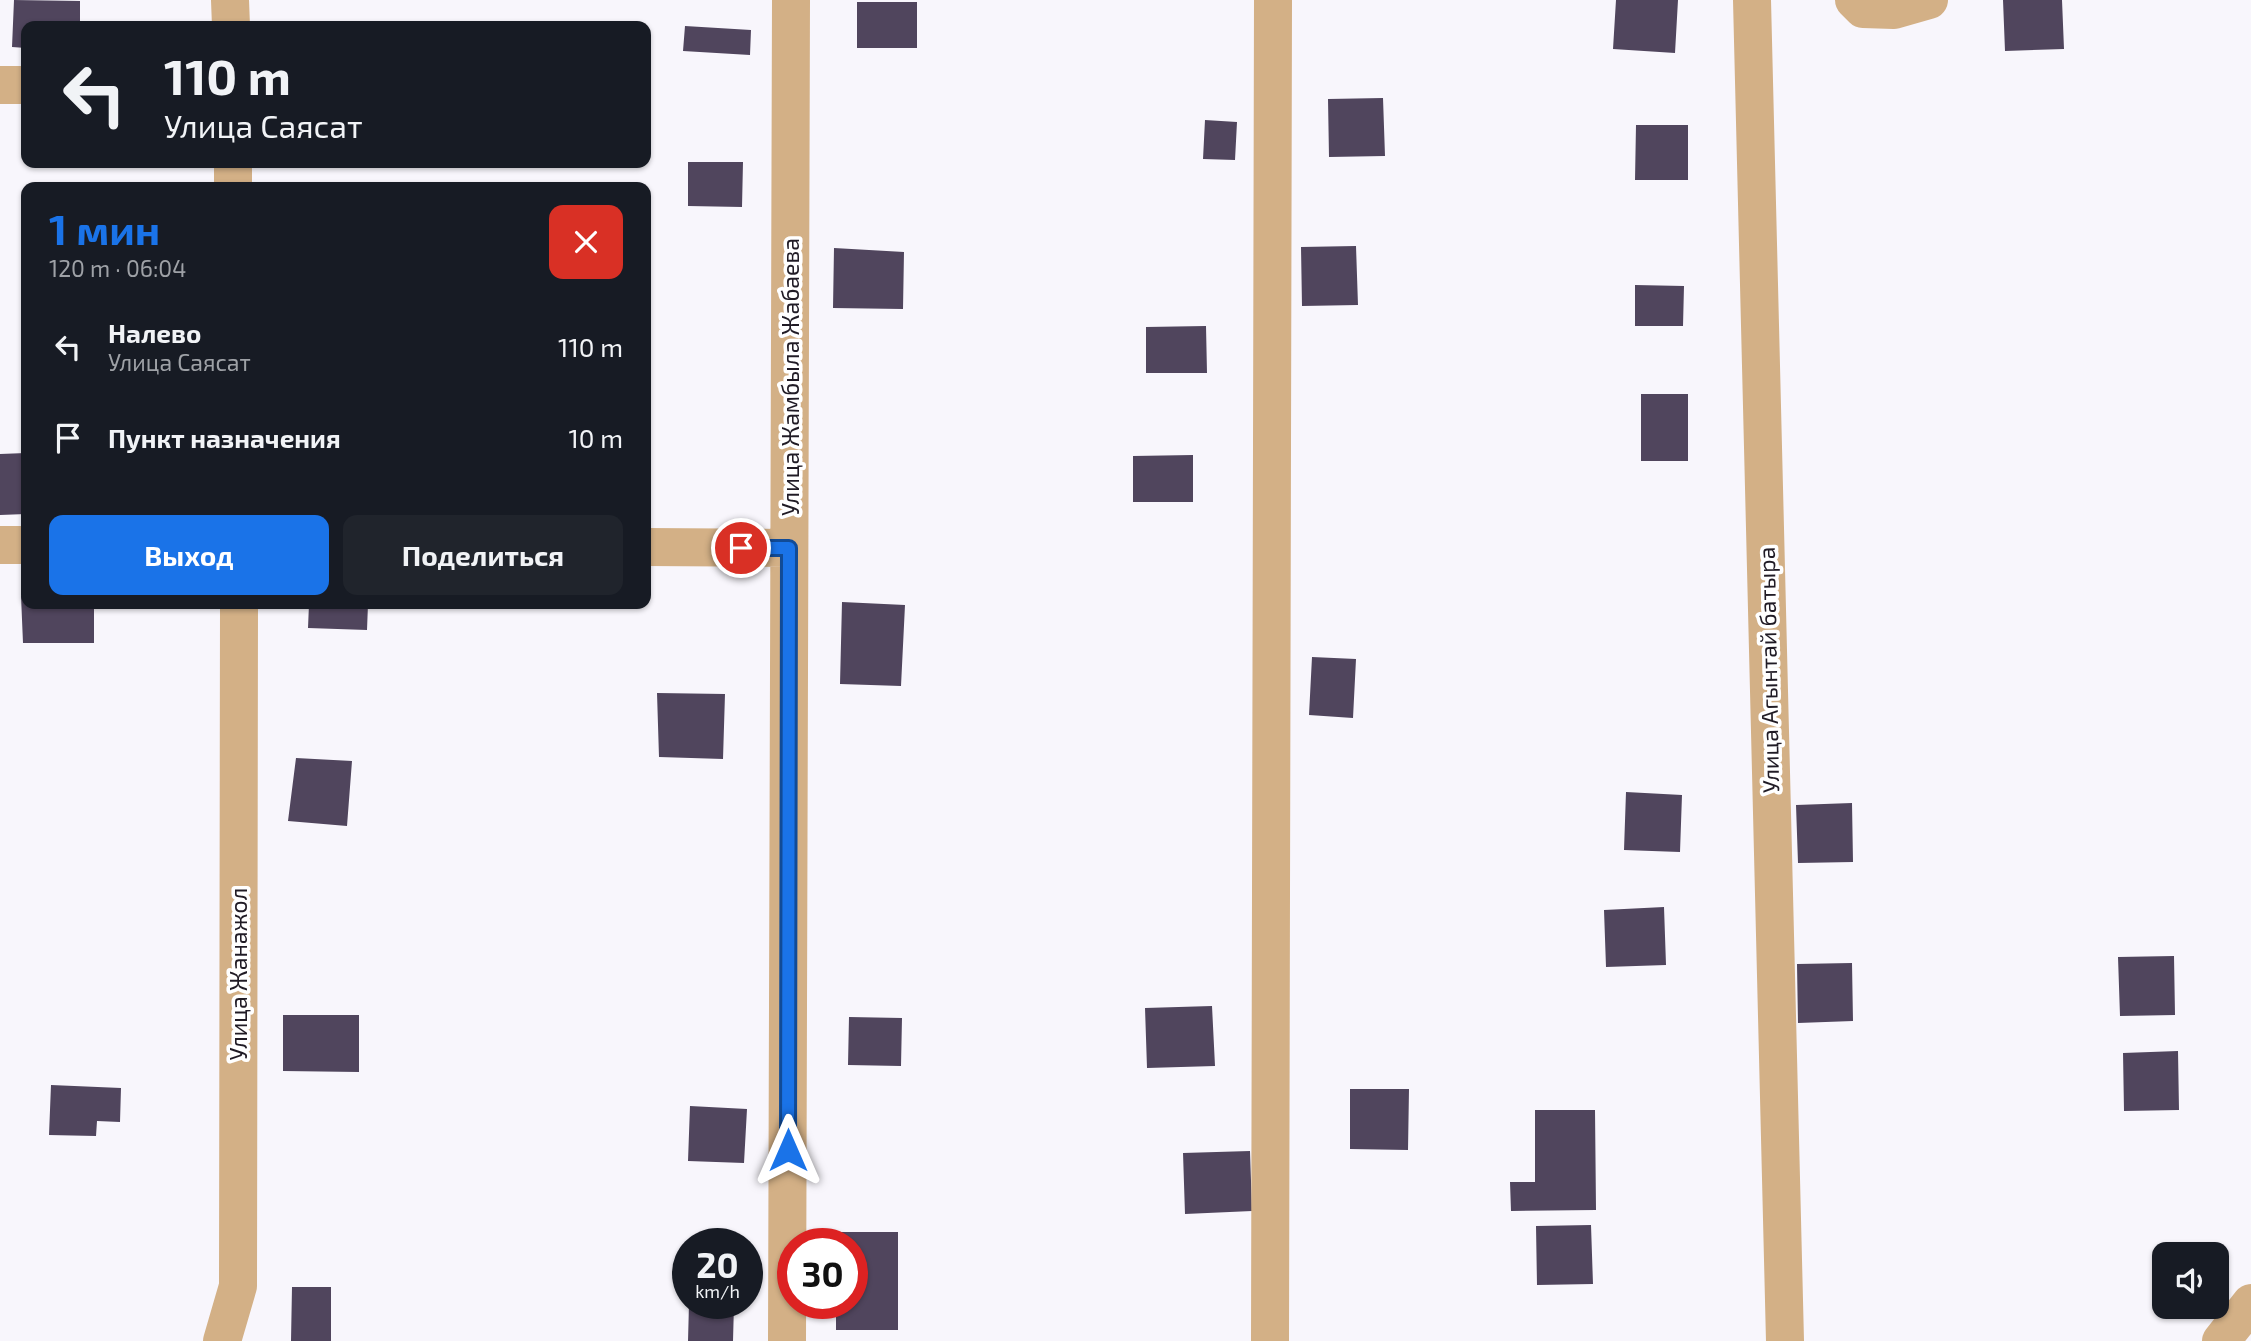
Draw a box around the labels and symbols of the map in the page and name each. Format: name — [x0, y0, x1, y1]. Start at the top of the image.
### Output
street label: Улица Жамбыла Жабаева — [776, 238, 804, 516]
pin — [711, 518, 771, 578]
street label: Улица Агынтай батыра — [1752, 546, 1784, 794]
street label: Улица Жанажол — [224, 888, 252, 1060]
position arrow — [751, 1113, 825, 1187]
speed limit sign: 30 — [777, 1228, 868, 1319]

